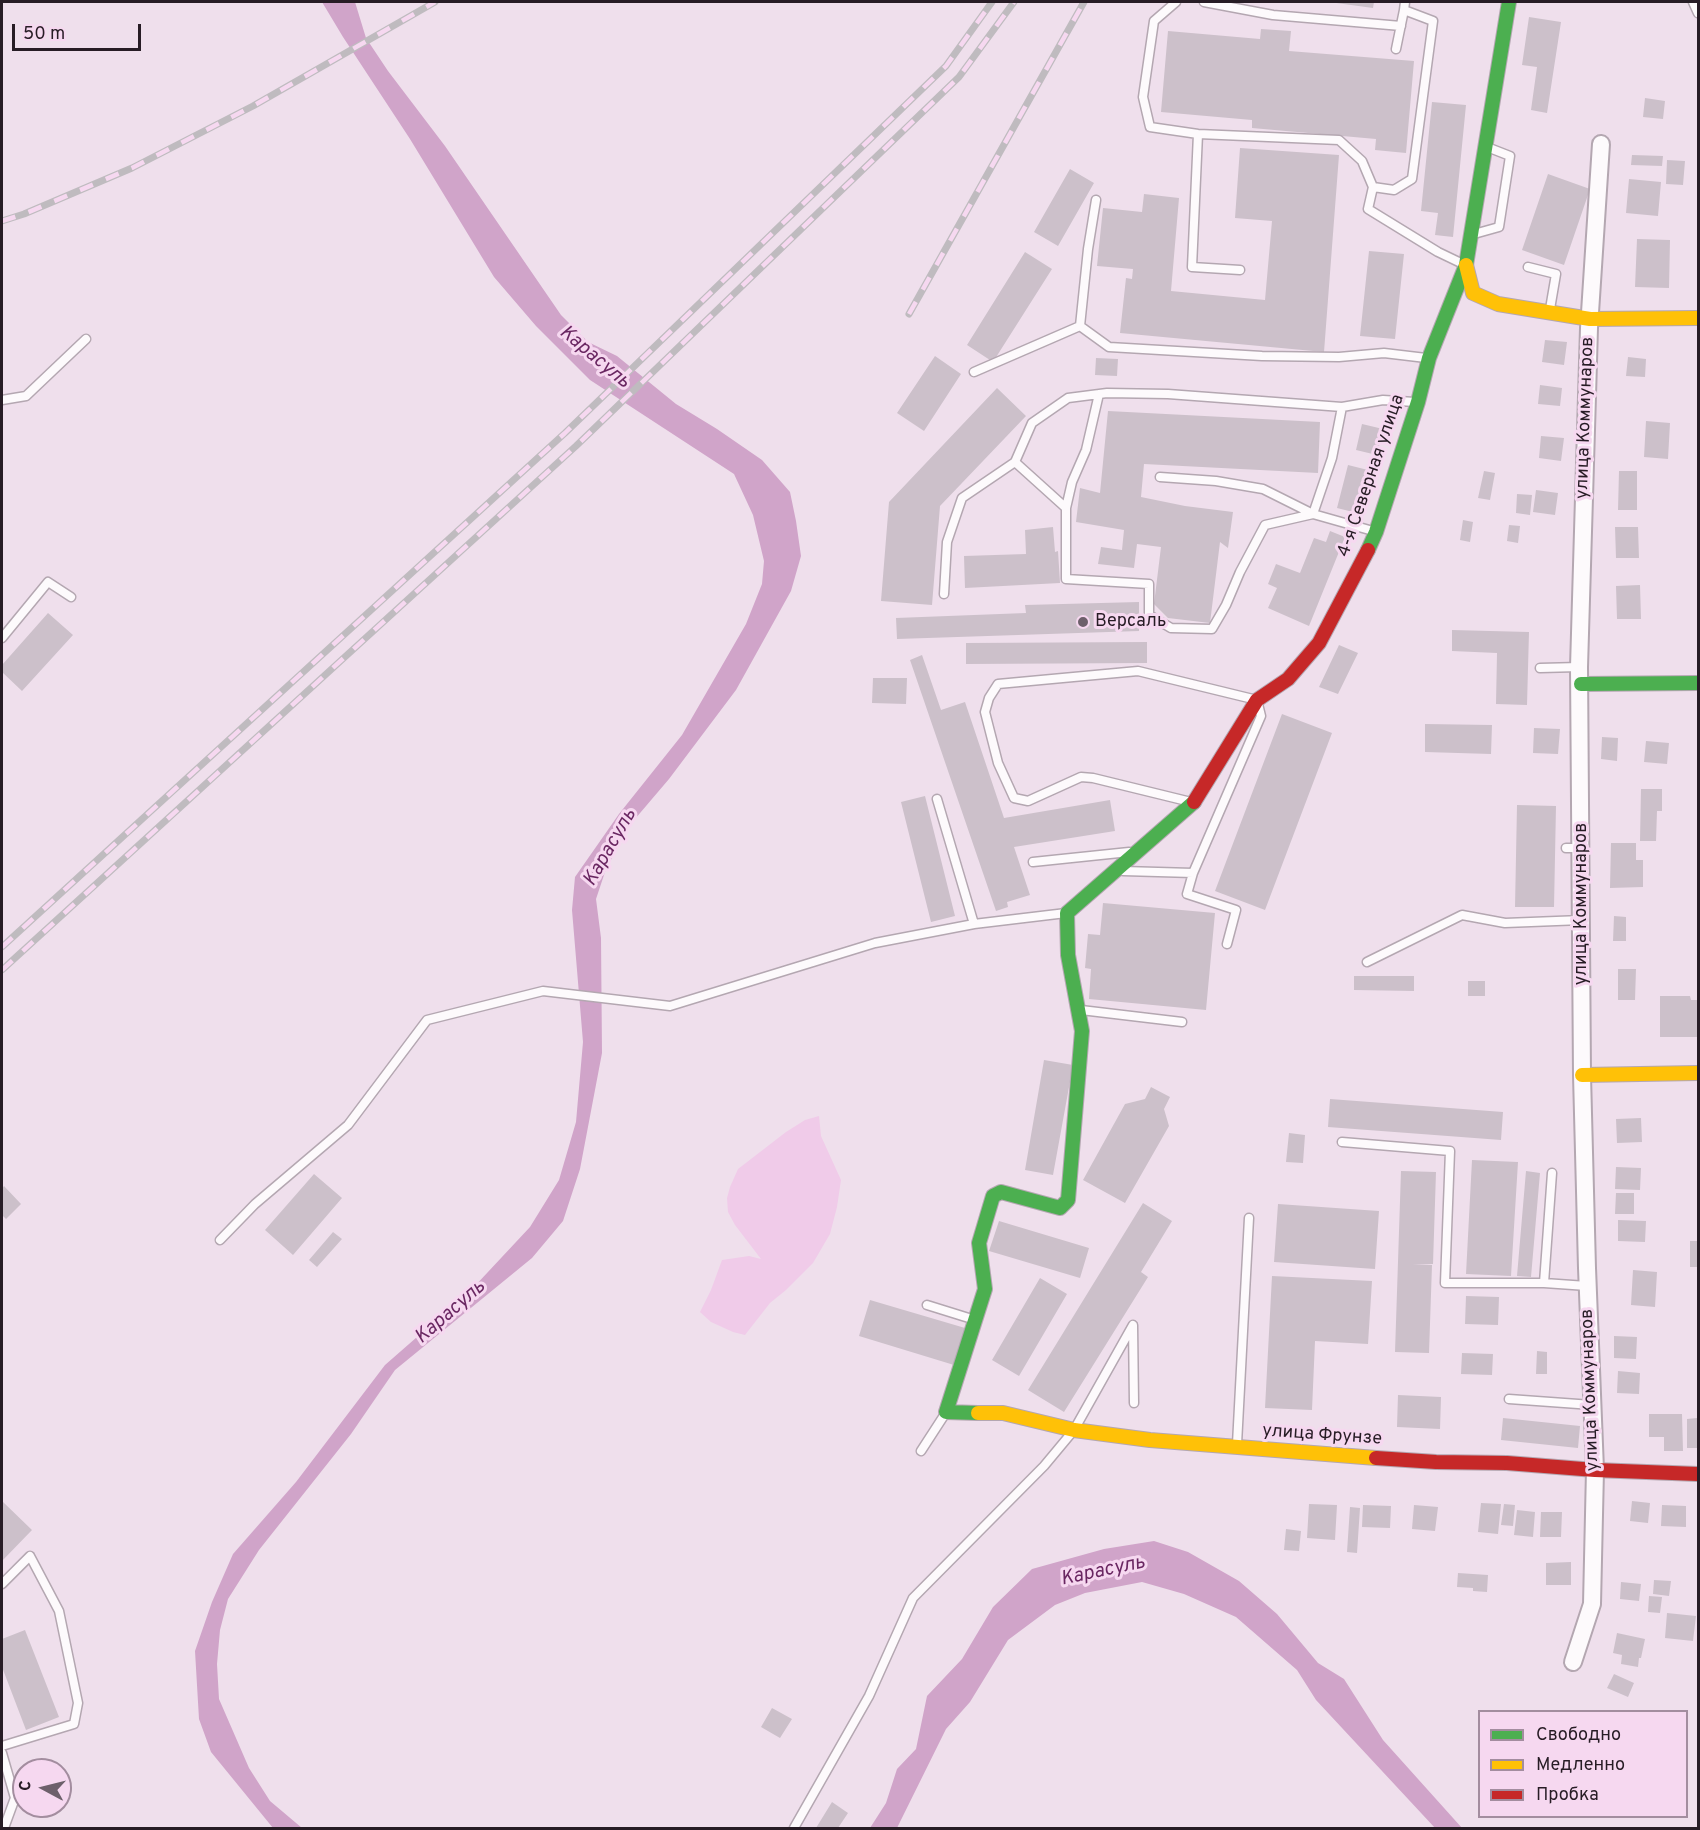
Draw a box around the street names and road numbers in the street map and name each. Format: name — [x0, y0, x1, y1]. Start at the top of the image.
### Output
street label: улица Коммунаров — [1572, 336, 1600, 500]
street label: 4-я Северная улица — [1334, 392, 1410, 560]
street label: улица Коммунаров — [1571, 823, 1593, 985]
street label: улица Коммунаров — [1577, 1308, 1605, 1472]
street label: улица Фрунзе — [1261, 1421, 1383, 1451]

